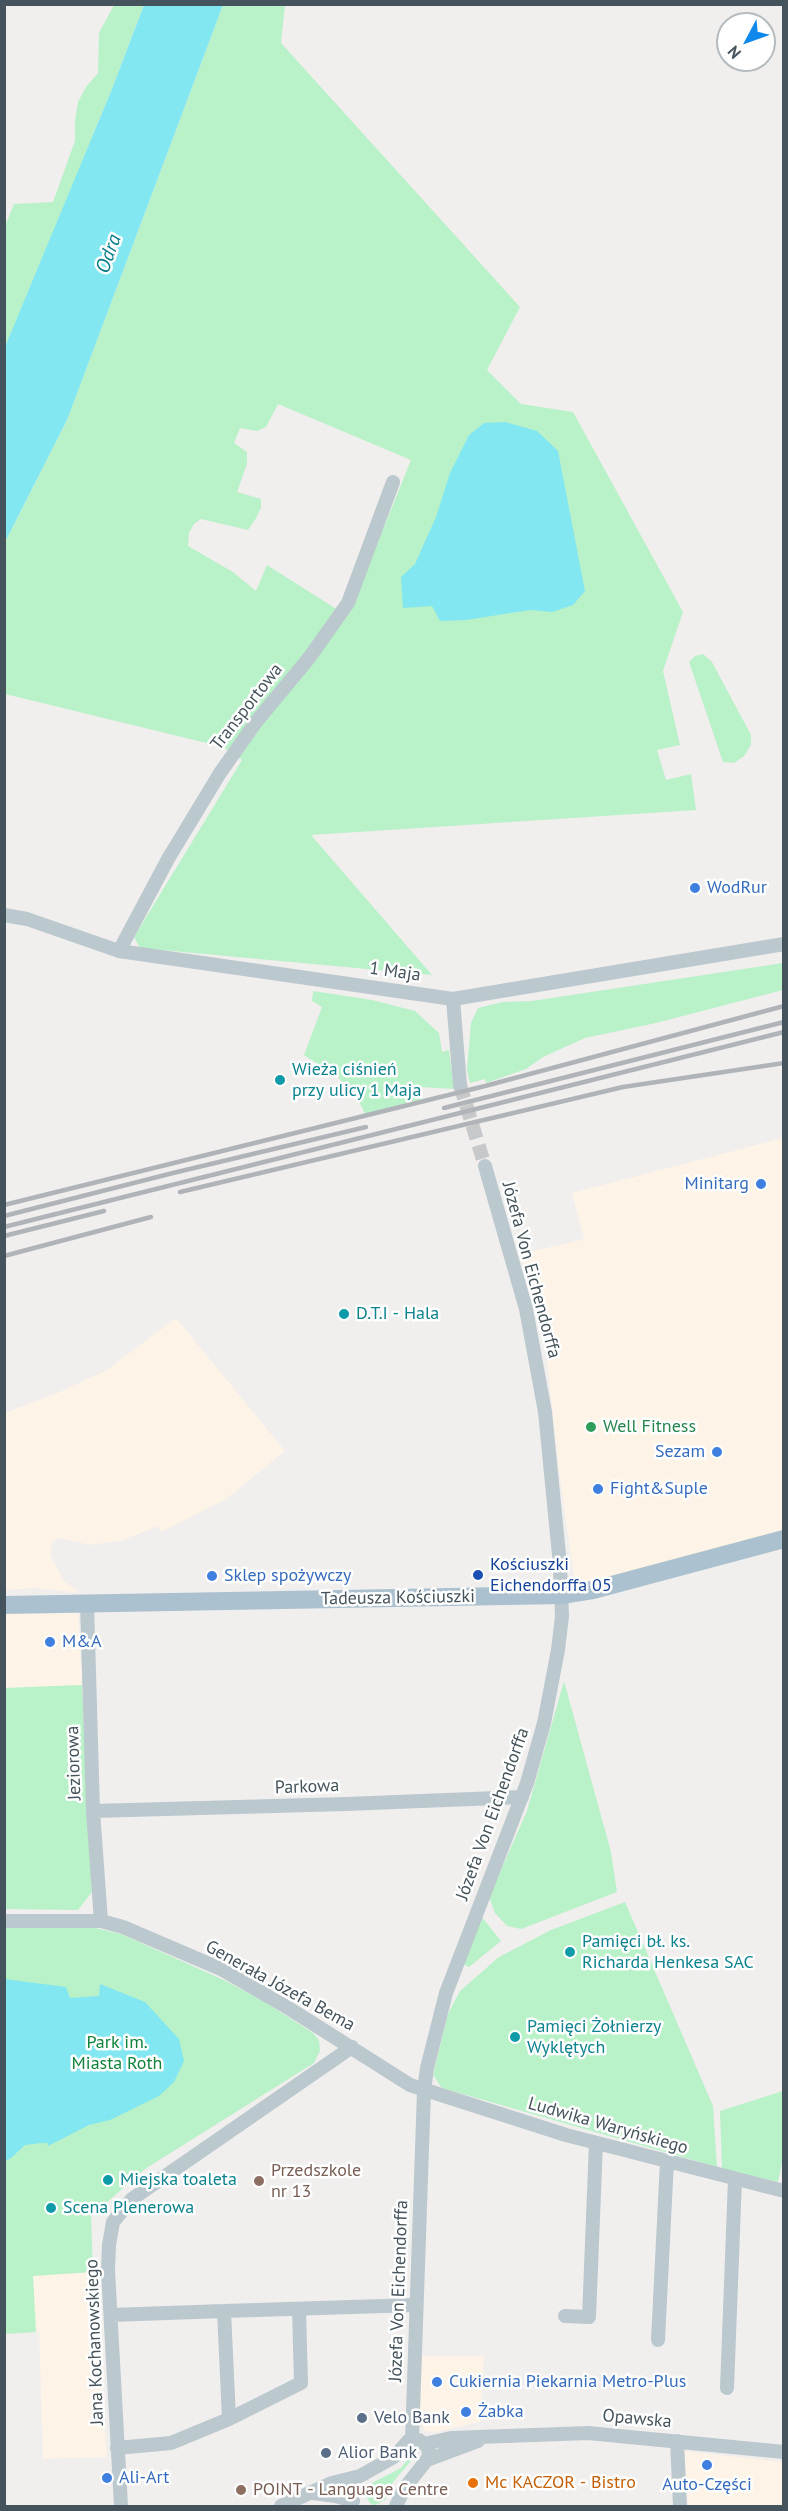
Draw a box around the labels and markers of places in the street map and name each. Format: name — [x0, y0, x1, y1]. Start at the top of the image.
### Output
place label: WodRur — [707, 877, 767, 899]
marker: WodRur — [688, 881, 702, 895]
place label: Wieża ciśnień przy ulicy 1 Maja — [292, 1059, 421, 1102]
marker: Wieża ciśnień przy ulicy 1 Maja — [273, 1073, 287, 1087]
place label: Minitarg — [684, 1173, 749, 1195]
marker: Minitarg — [754, 1177, 768, 1191]
place label: D.T.I - Hala — [356, 1303, 439, 1325]
marker: D.T.I - Hala — [337, 1307, 351, 1321]
place label: Well Fitness — [603, 1416, 696, 1438]
marker: Well Fitness — [584, 1420, 598, 1434]
place label: Sezam — [655, 1441, 705, 1463]
marker: Sezam — [710, 1445, 724, 1459]
place label: Fight&Suple — [610, 1478, 708, 1500]
marker: Fight&Suple — [591, 1482, 605, 1496]
place label: Kościuszki Eichendorffa 05 — [490, 1554, 612, 1596]
place label: Sklep spożywczy — [224, 1565, 351, 1587]
marker: Kościuszki Eichendorffa 05 — [471, 1568, 485, 1582]
marker: Sklep spożywczy — [205, 1569, 219, 1583]
place label: M&A — [62, 1631, 101, 1653]
marker: M&A — [43, 1635, 57, 1649]
place label: Pamięci bł. ks. Richarda Henkesa SAC — [582, 1931, 754, 1974]
marker: Pamięci bł. ks. Richarda Henkesa SAC — [563, 1945, 577, 1959]
place label: Pamięci Żołnierzy Wyklętych — [527, 2016, 661, 2058]
marker: Pamięci Żołnierzy Wyklętych — [508, 2030, 522, 2044]
place label: Przedszkole nr 13 — [271, 2160, 361, 2202]
place label: Miejska toaleta — [120, 2169, 237, 2191]
marker: Miejska toaleta — [101, 2173, 115, 2187]
marker: Przedszkole nr 13 — [252, 2174, 266, 2188]
place label: Scena Plenerowa — [63, 2197, 194, 2219]
marker: Scena Plenerowa — [44, 2201, 58, 2215]
place label: Cukiernia Piekarnia Metro-Plus — [449, 2371, 686, 2393]
marker: Cukiernia Piekarnia Metro-Plus — [430, 2375, 444, 2389]
place label: Żabka — [478, 2401, 524, 2423]
marker: Żabka — [459, 2405, 473, 2419]
place label: Velo Bank — [374, 2407, 450, 2429]
marker: Velo Bank — [355, 2411, 369, 2425]
place label: Alior Bank — [338, 2442, 417, 2464]
marker: Alior Bank — [319, 2446, 333, 2460]
marker: Auto-Części — [700, 2458, 714, 2472]
place label: Ali-Art — [119, 2467, 169, 2489]
marker: Ali-Art — [100, 2471, 114, 2485]
place label: Mc KACZOR - Bistro — [485, 2472, 636, 2494]
place label: Auto-Części — [662, 2474, 752, 2496]
marker: Mc KACZOR - Bistro — [466, 2476, 480, 2490]
place label: POINT - Language Centre — [253, 2479, 448, 2501]
marker: POINT - Language Centre — [234, 2483, 248, 2497]

